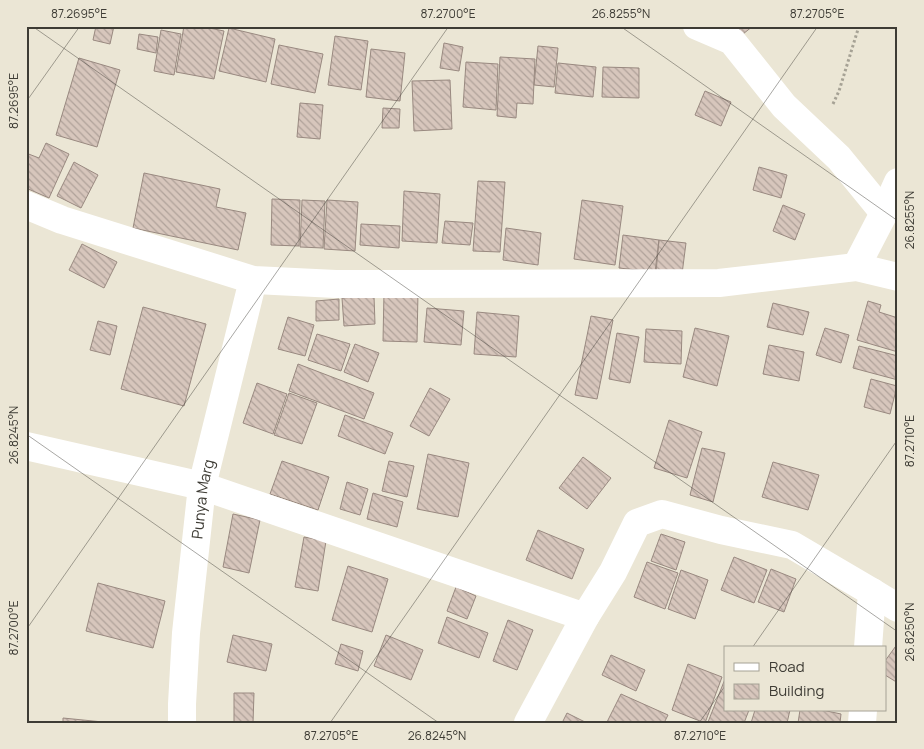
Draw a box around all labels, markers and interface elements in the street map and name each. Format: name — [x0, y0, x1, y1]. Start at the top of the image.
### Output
text: 87.2695°E — [51, 5, 107, 22]
text: 87.2700°E — [421, 5, 476, 22]
text: 26.8255°N — [592, 5, 650, 22]
text: 87.2705°E — [790, 5, 844, 22]
text: 87.2695°E — [5, 73, 22, 129]
text: 26.8255°N — [901, 191, 918, 249]
text: 26.8245°N — [5, 406, 22, 464]
text: 87.2710°E — [901, 415, 918, 467]
street label: Punya Marg — [186, 457, 219, 540]
text: 87.2700°E — [5, 600, 22, 655]
text: 26.8250°N — [901, 603, 918, 662]
legend — [724, 646, 886, 712]
text: Road — [769, 656, 805, 677]
text: Building — [769, 680, 824, 701]
text: 87.2705°E — [304, 727, 358, 744]
text: 26.8245°N — [408, 727, 466, 744]
text: 87.2710°E — [674, 727, 726, 744]

